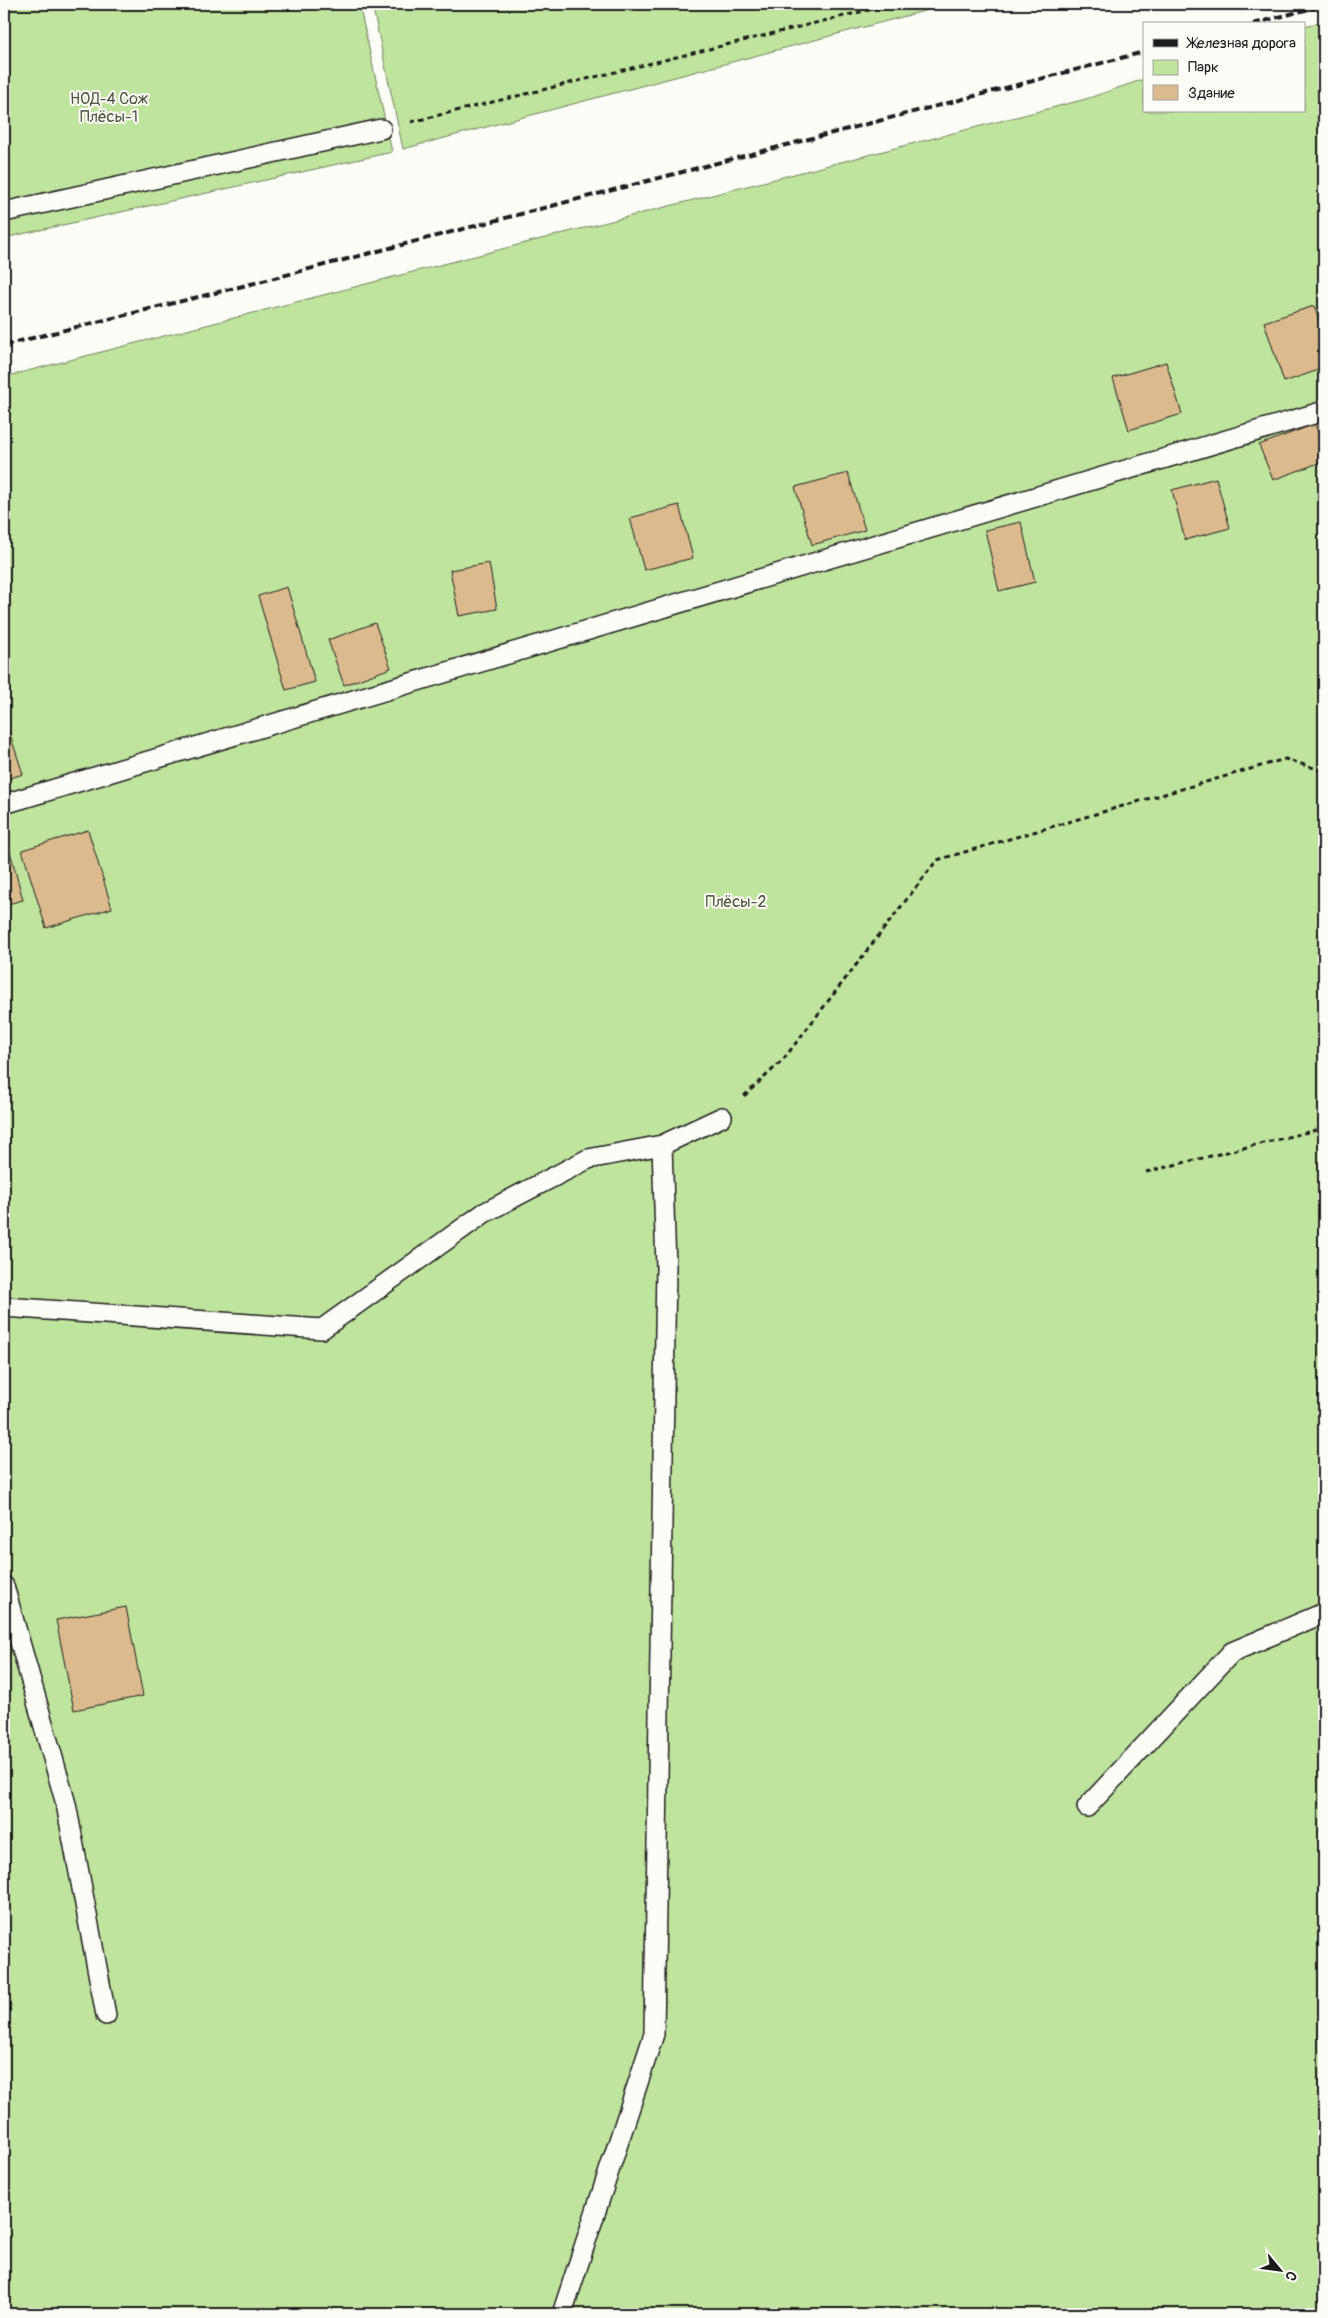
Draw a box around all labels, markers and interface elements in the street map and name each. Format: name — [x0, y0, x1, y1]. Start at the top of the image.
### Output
legend — [1143, 22, 1306, 112]
text: Железная дорога — [1186, 34, 1296, 53]
text: Парк — [1188, 58, 1219, 77]
text: Здание — [1188, 84, 1235, 103]
park label: НОД-4 Сож Плёсы-1 — [70, 89, 149, 127]
park label: Плёсы-2 — [706, 892, 766, 912]
north arrow — [1256, 2246, 1306, 2296]
text: С — [1281, 2268, 1300, 2284]

